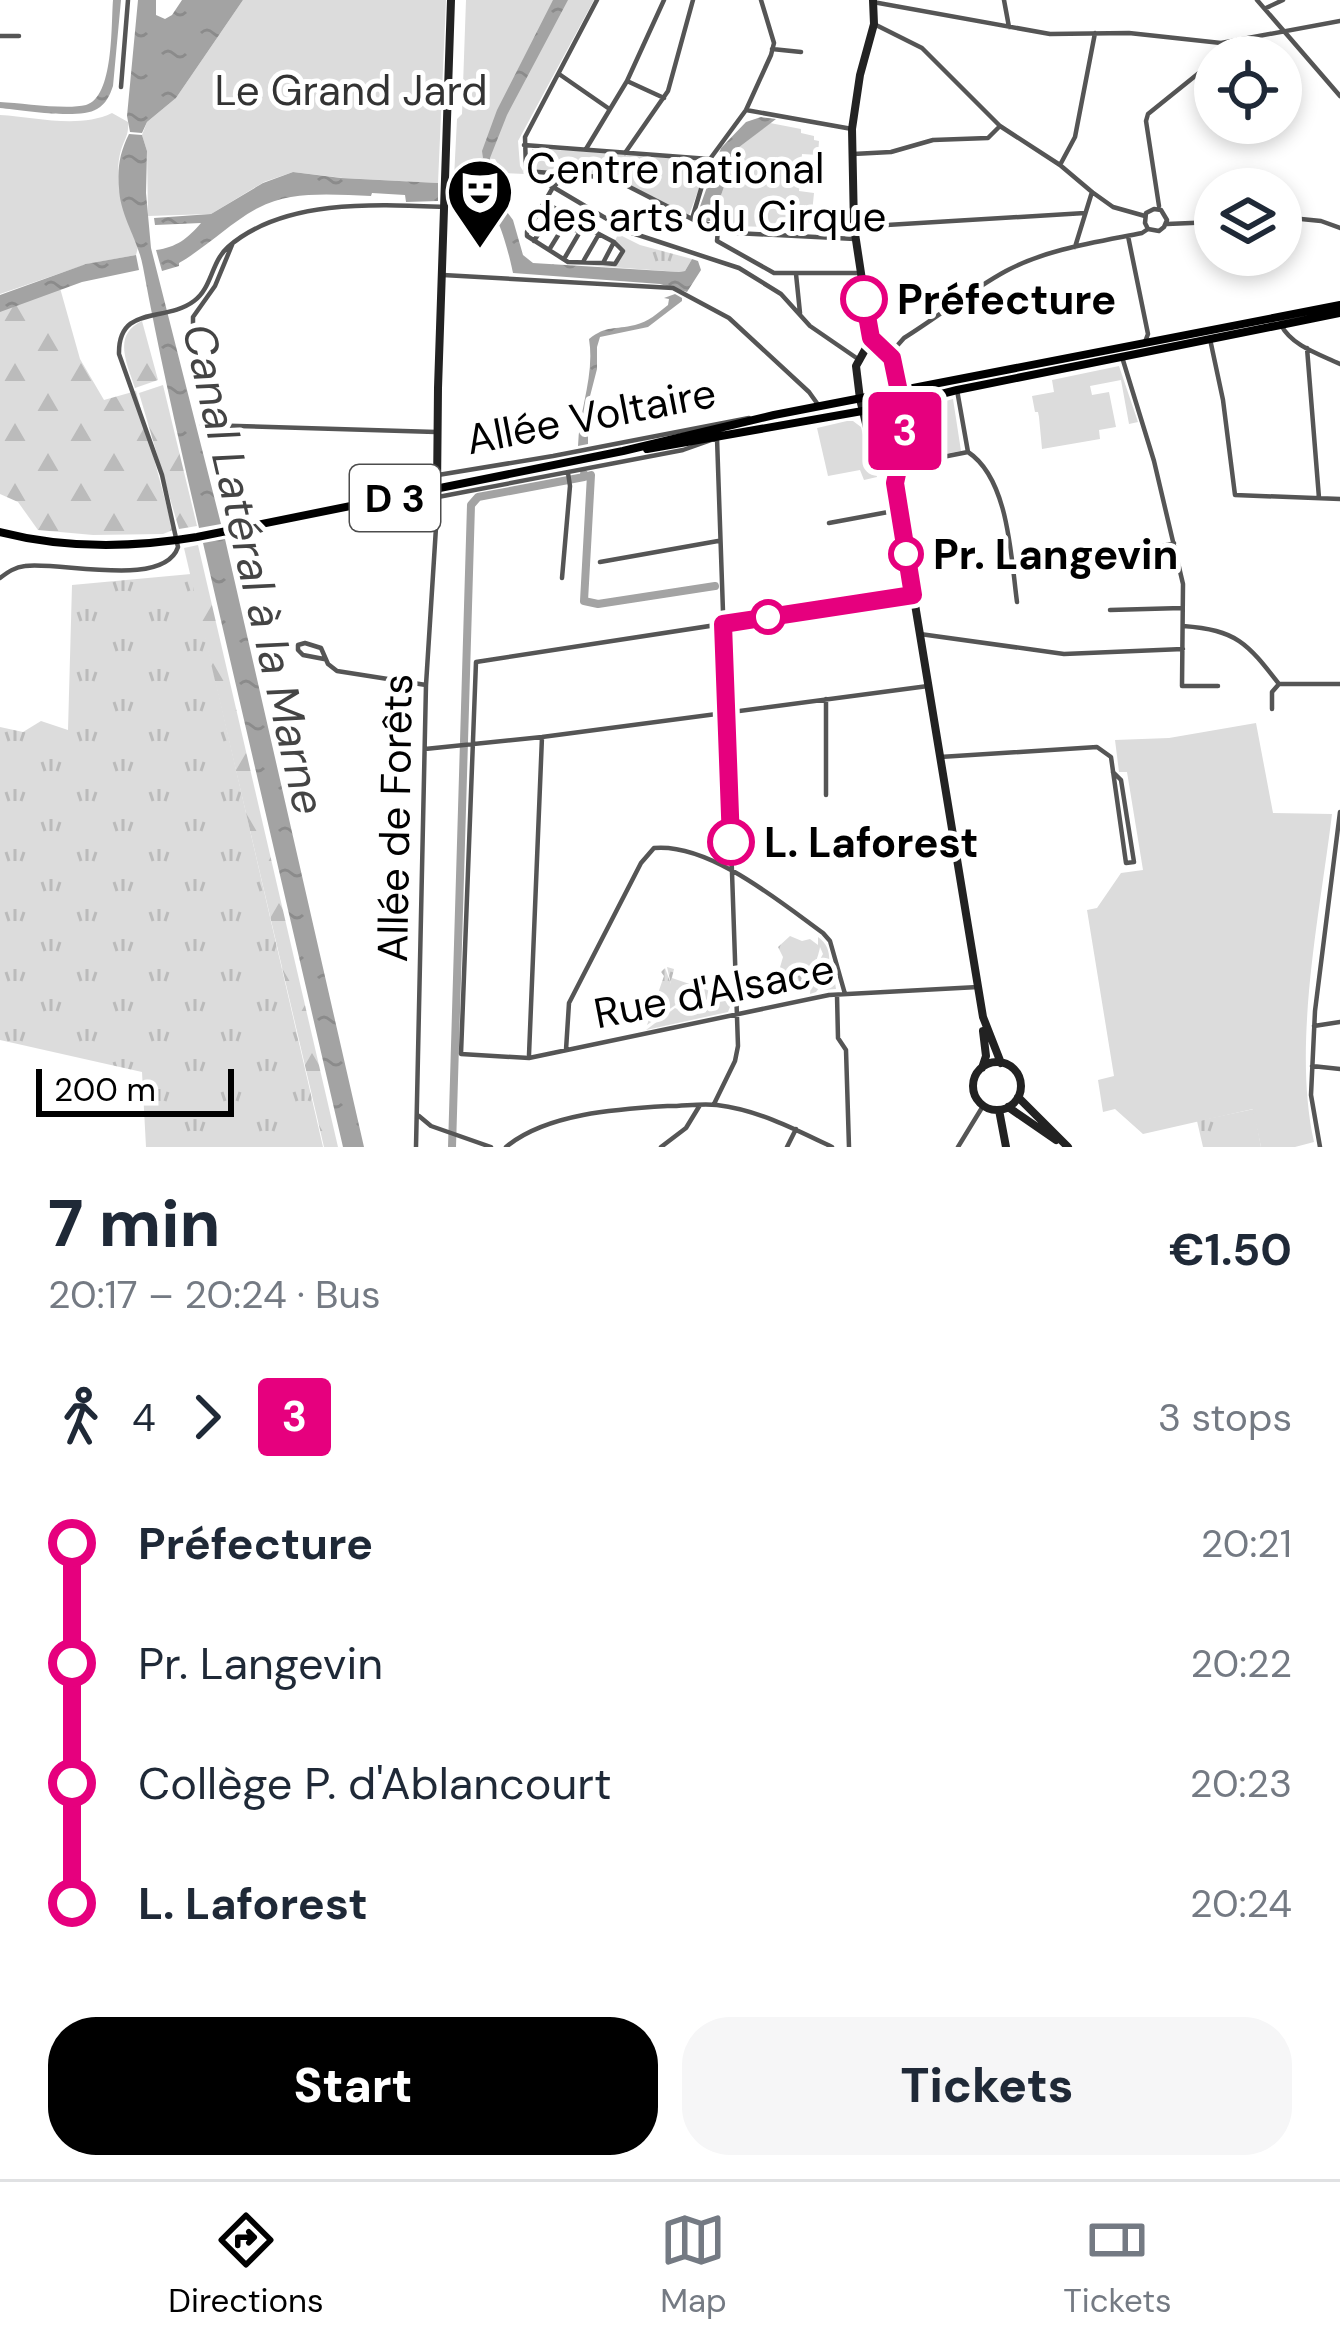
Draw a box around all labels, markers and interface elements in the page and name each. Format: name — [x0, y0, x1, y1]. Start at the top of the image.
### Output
map controls — [1194, 36, 1302, 276]
button: locate — [1194, 36, 1302, 144]
park label: Le Grand Jard — [214, 63, 488, 118]
place label: Centre national des arts du Cirque — [526, 141, 886, 244]
theatre icon: Centre national des arts du Cirque — [445, 157, 515, 251]
button: layers — [1194, 168, 1302, 276]
place label: Préfecture — [897, 272, 1116, 327]
marker: Préfecture — [842, 277, 886, 321]
water label: Canal Latéral à la Marne — [169, 318, 339, 820]
street label: Allée Voltaire — [462, 365, 720, 467]
line badge: 3 — [866, 392, 944, 470]
text: 3 — [892, 403, 918, 458]
road number: D 3 — [350, 465, 440, 531]
place label: Pr. Langevin — [933, 527, 1179, 582]
marker: Pr. Langevin — [890, 538, 922, 570]
unlabelled marker — [752, 601, 784, 633]
street label: Allée de Forêts — [365, 673, 425, 963]
place label: L. Laforest — [764, 815, 978, 870]
marker: L. Laforest — [709, 820, 753, 864]
street label: Rue d'Alsace — [589, 941, 839, 1041]
scale bar — [36, 1063, 234, 1116]
text: 200 m — [54, 1068, 156, 1111]
text: 7 min — [48, 1181, 220, 1266]
text: €1.50 — [1169, 1220, 1292, 1279]
text: 20:17 – 20:24 · Bus — [48, 1269, 380, 1320]
icon: walk — [48, 1384, 114, 1450]
icon: forward — [174, 1384, 240, 1450]
text: 3 — [282, 1389, 307, 1444]
text: 4 — [132, 1392, 156, 1443]
text: 3 stops — [1158, 1392, 1292, 1443]
text: Préfecture — [138, 1514, 373, 1573]
text: 20:21 — [1201, 1518, 1292, 1569]
text: Pr. Langevin — [138, 1634, 383, 1693]
text: 20:22 — [1190, 1638, 1292, 1689]
text: Collège P. d'Ablancourt — [138, 1754, 612, 1813]
text: 20:23 — [1190, 1758, 1292, 1809]
text: L. Laforest — [138, 1874, 368, 1933]
text: 20:24 — [1190, 1878, 1292, 1929]
button: Start — [48, 2017, 658, 2155]
button: Tickets — [682, 2017, 1292, 2155]
tab: Directions — [168, 2207, 324, 2322]
tab: Map — [660, 2207, 727, 2322]
tab: Tickets — [1063, 2207, 1172, 2322]

